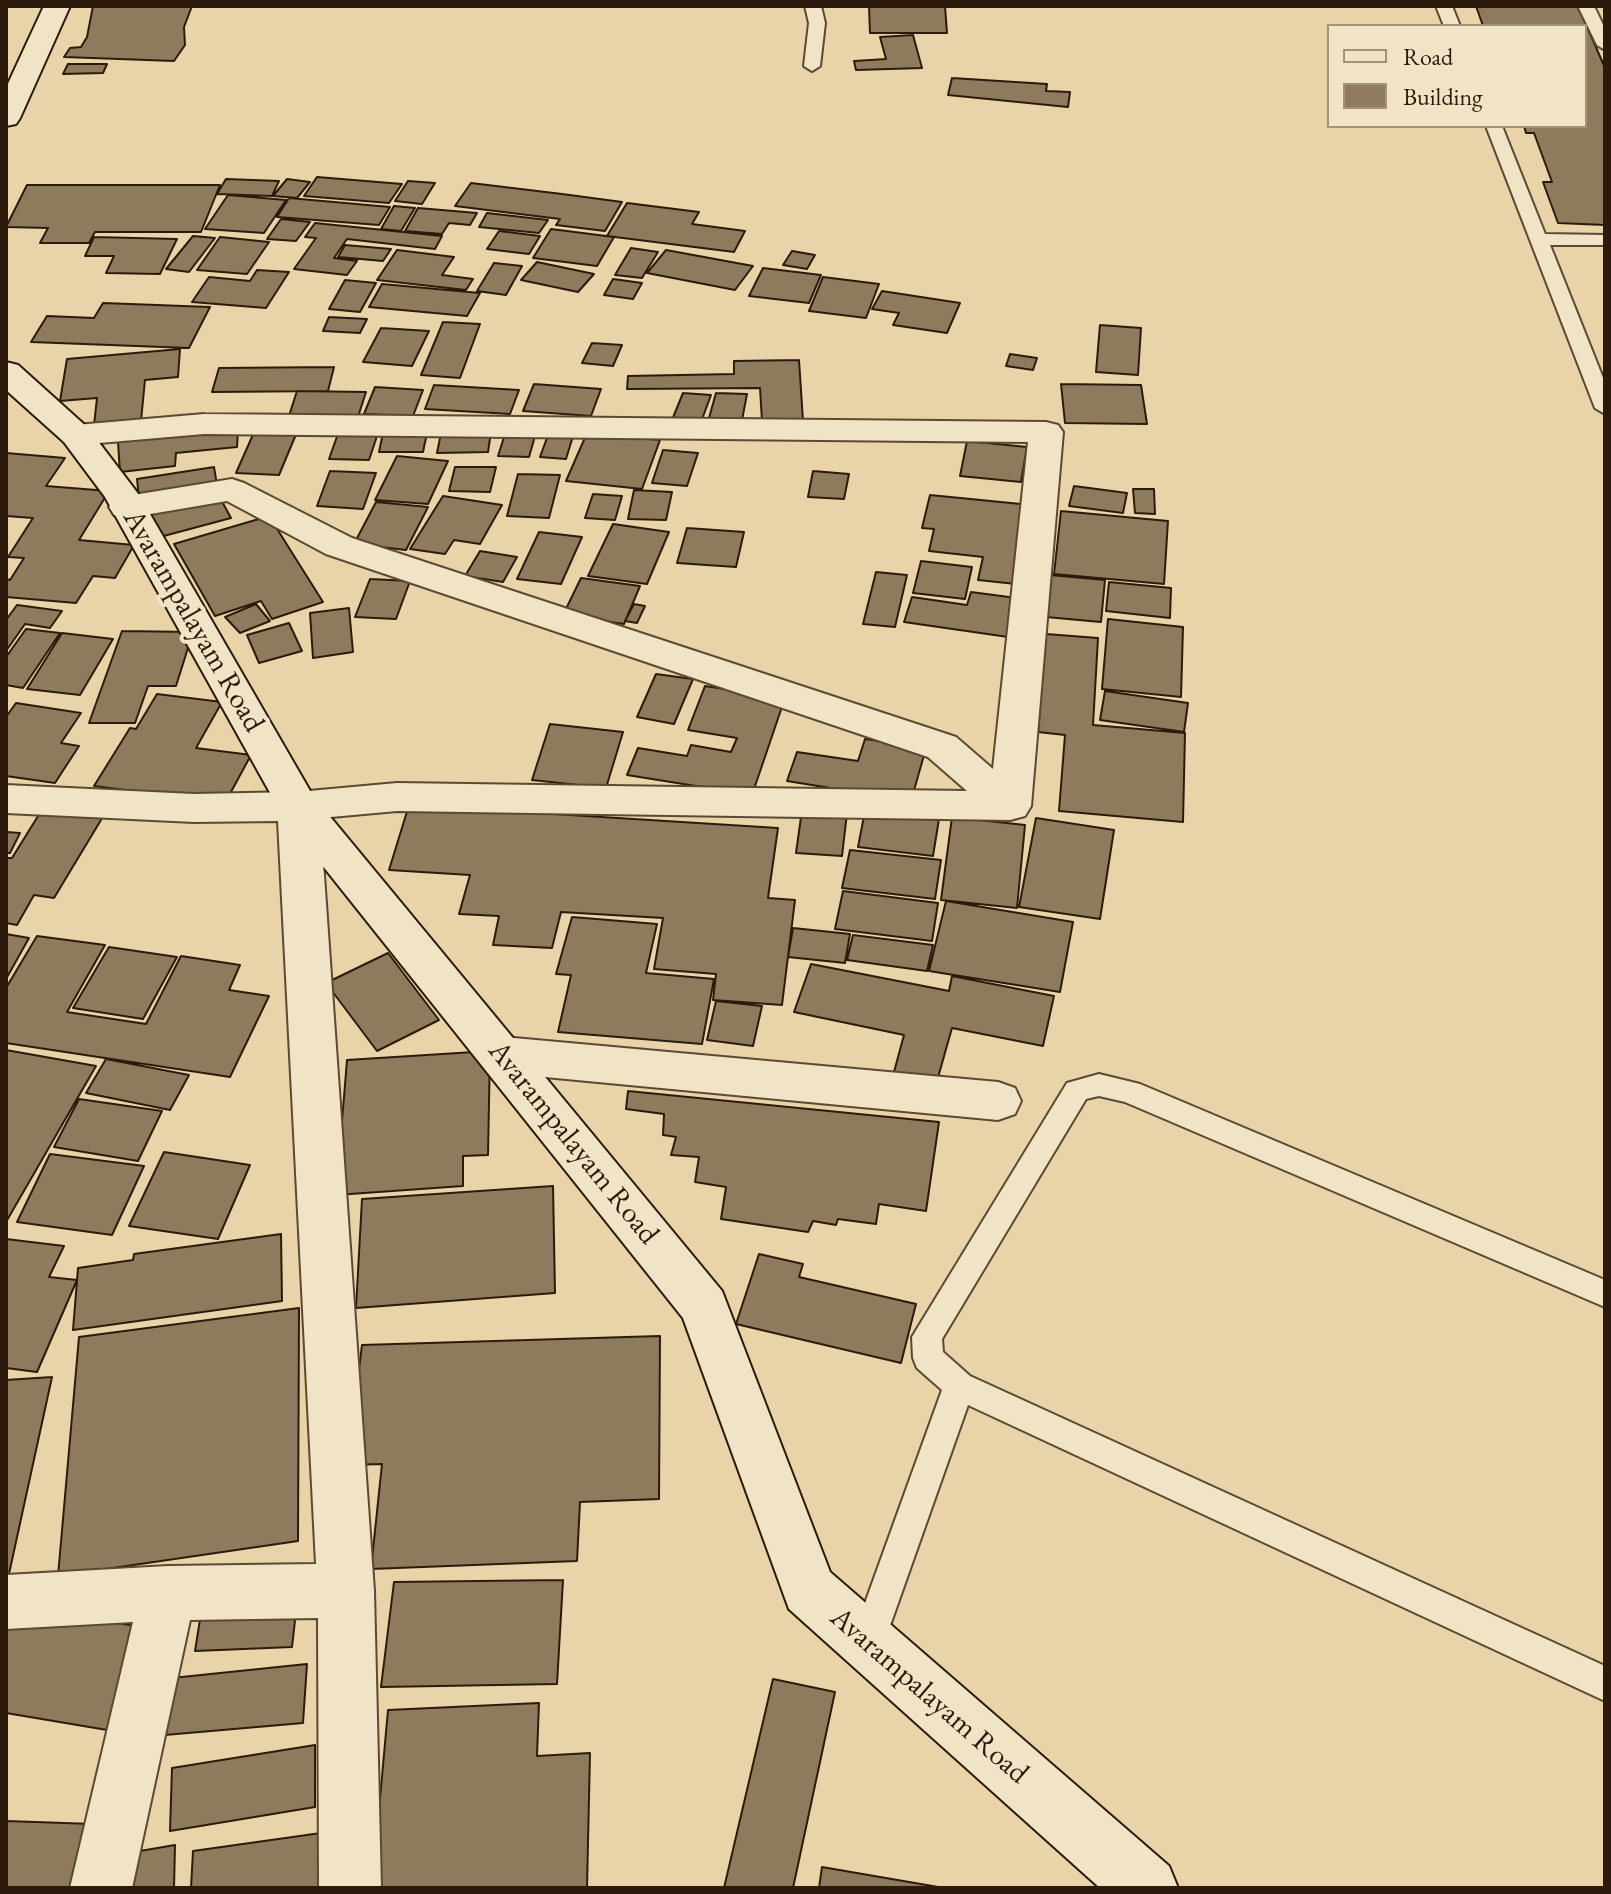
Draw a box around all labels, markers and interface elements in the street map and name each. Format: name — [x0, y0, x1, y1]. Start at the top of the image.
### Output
legend — [1327, 24, 1587, 128]
text: Road — [1403, 41, 1453, 72]
text: Building — [1403, 81, 1483, 112]
street label: Avarampalayam Road — [115, 503, 271, 739]
street label: Avarampalayam Road — [480, 1034, 666, 1252]
street label: Avarampalayam Road — [822, 1600, 1036, 1792]

